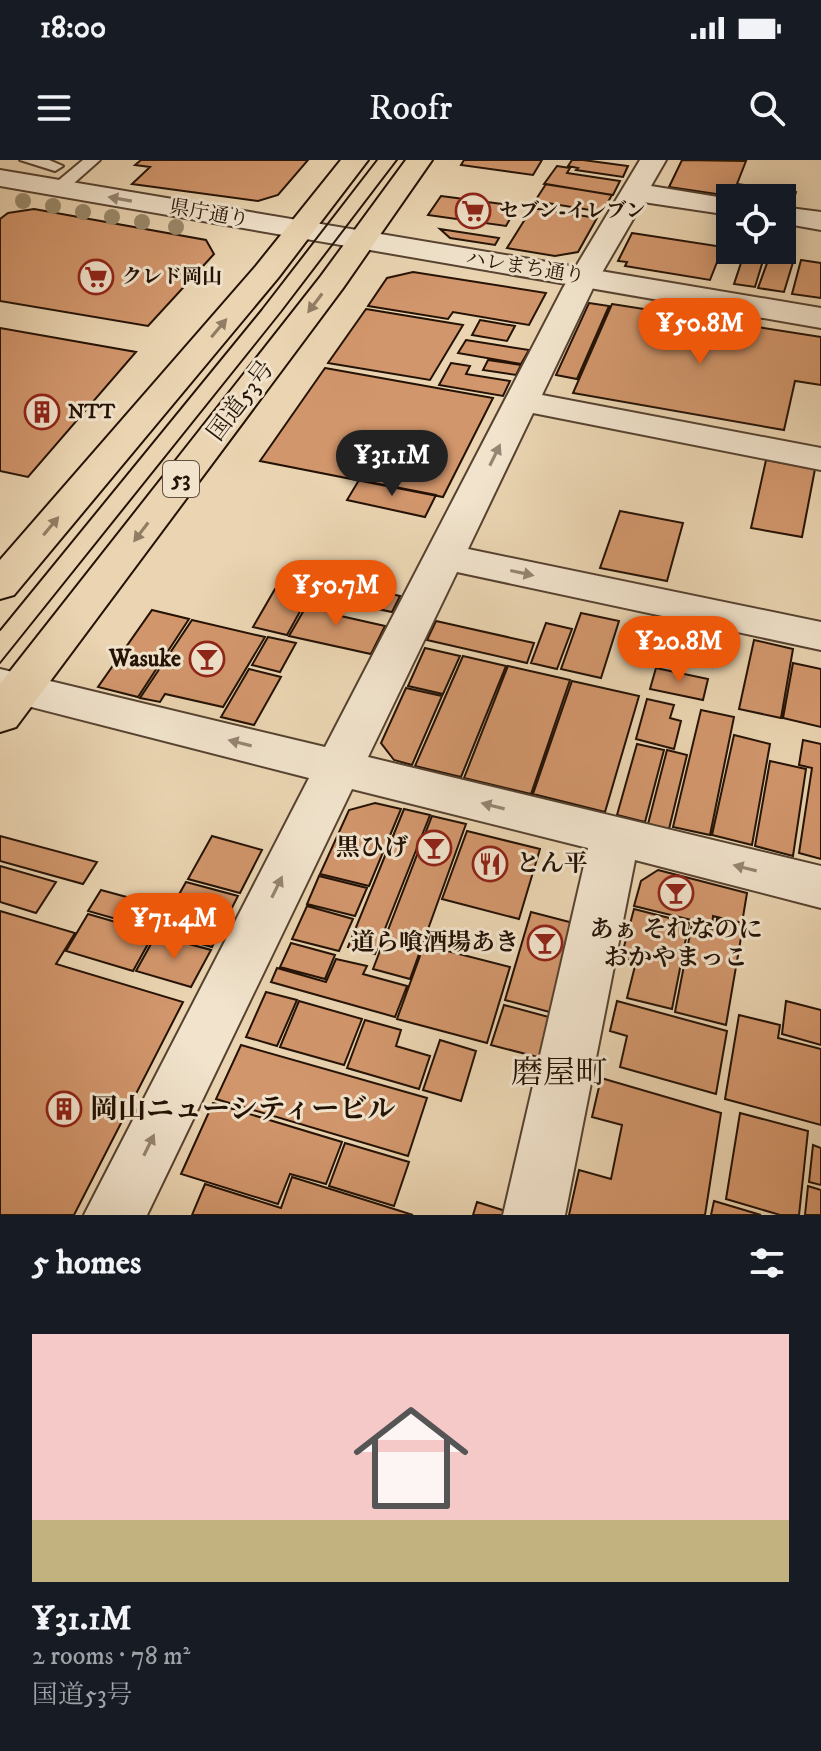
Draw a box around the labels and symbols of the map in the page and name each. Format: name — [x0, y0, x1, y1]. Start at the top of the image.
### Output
one-way arrow — [107, 192, 132, 204]
supermarket icon: セブン-イレブン — [454, 192, 492, 230]
street label: 県庁通り — [167, 195, 251, 233]
place label: セブン-イレブン — [499, 199, 646, 224]
street label: ハレまち通り — [464, 246, 586, 290]
supermarket icon: クレド岡山 — [77, 258, 115, 296]
place label: クレド岡山 — [122, 265, 222, 290]
one-way arrow — [308, 293, 324, 313]
pin: ¥50.8M — [635, 298, 765, 366]
one-way arrow — [210, 318, 227, 338]
street label: 国道53号 — [201, 355, 281, 447]
building icon: NTT — [23, 393, 61, 431]
place label: NTT — [68, 400, 116, 425]
pin: ¥31.1M — [327, 430, 457, 498]
one-way arrow — [489, 444, 502, 467]
road number: 53 — [163, 461, 199, 497]
one-way arrow — [41, 517, 59, 536]
one-way arrow — [133, 522, 149, 542]
pin: ¥50.7M — [271, 560, 401, 628]
one-way arrow — [510, 567, 535, 580]
pin: ¥20.8M — [614, 616, 744, 684]
bar icon: Wasuke — [188, 640, 226, 678]
place label: Wasuke — [108, 644, 181, 674]
one-way arrow — [228, 737, 253, 749]
one-way arrow — [480, 799, 505, 811]
bar icon: 黒ひげ — [415, 829, 453, 867]
place label: 黒ひげ — [336, 833, 408, 863]
restaurant icon: とん平 — [471, 845, 509, 883]
place label: とん平 — [516, 849, 588, 879]
one-way arrow — [733, 861, 758, 874]
bar icon: あぁ それなのに おかやまっこ — [657, 874, 695, 912]
one-way arrow — [270, 876, 284, 899]
pin: ¥71.4M — [109, 893, 239, 961]
place label: あぁ それなのに おかやまっこ — [590, 915, 762, 973]
bar icon: 道ら喰酒場あき — [526, 924, 564, 962]
place label: 道ら喰酒場あき — [351, 928, 519, 958]
district label: 磨屋町 — [511, 1054, 607, 1094]
building icon: 岡山ニューシティービル — [45, 1090, 83, 1128]
place label: 岡山ニューシティービル — [90, 1092, 395, 1127]
one-way arrow — [142, 1134, 156, 1157]

